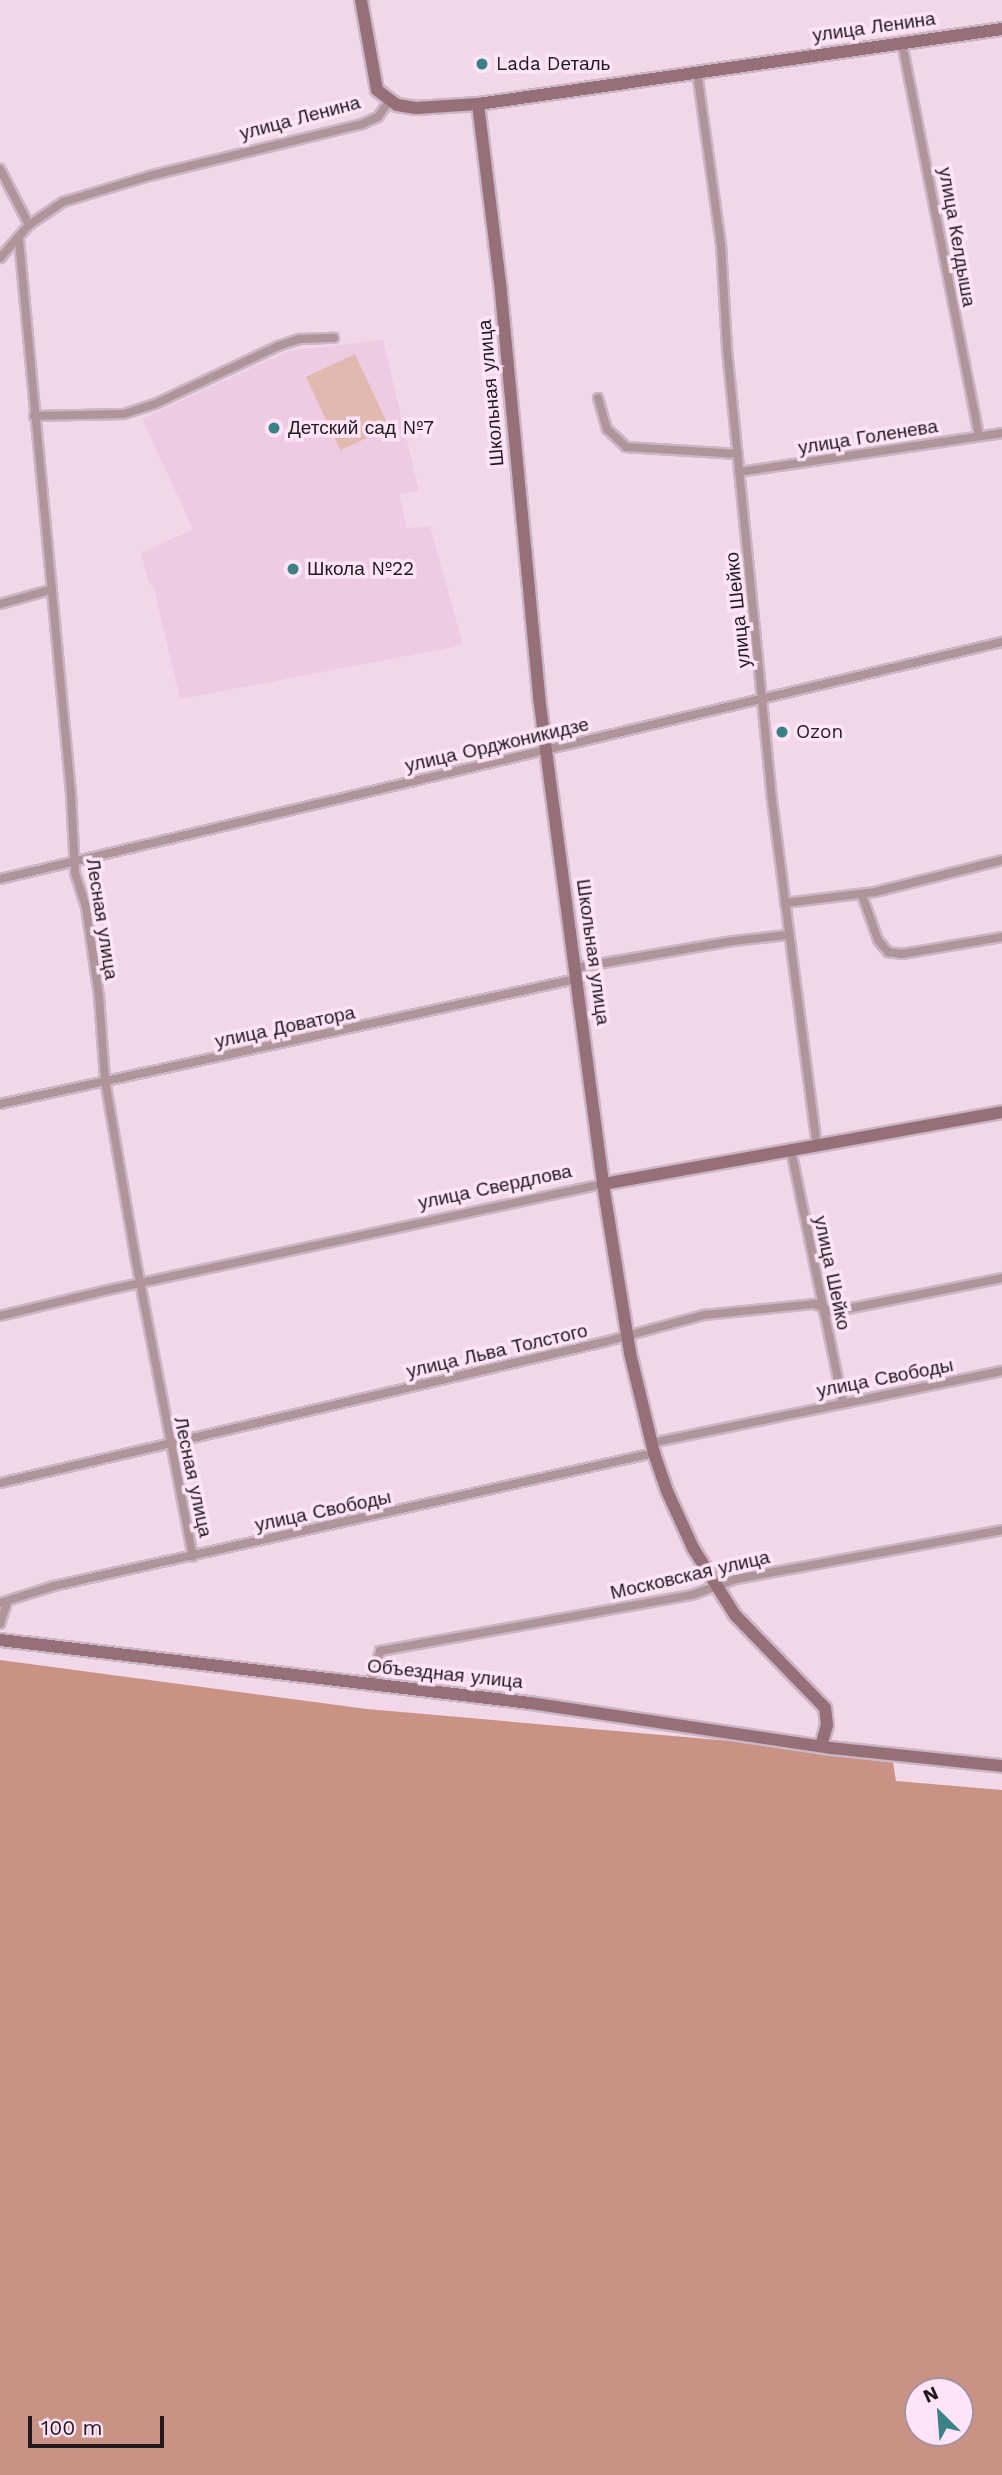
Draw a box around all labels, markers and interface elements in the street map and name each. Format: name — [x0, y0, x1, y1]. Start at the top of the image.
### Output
street label: улица Ленина — [811, 7, 937, 47]
place label: Lada Dеталь — [496, 53, 611, 75]
marker: Lada Dеталь — [474, 56, 490, 72]
street label: улица Ленина — [237, 91, 363, 145]
street label: улица Келдыша — [934, 165, 980, 309]
street label: Школьная улица — [473, 319, 509, 467]
street label: улица Голенева — [797, 415, 939, 459]
place label: Детский сад №7 — [288, 417, 434, 439]
marker: Детский сад №7 — [266, 420, 282, 436]
street label: улица Шейко — [721, 551, 755, 669]
place label: Школа №22 — [307, 558, 414, 580]
marker: Школа №22 — [285, 561, 301, 577]
street label: улица Орджоникидзе — [403, 713, 591, 777]
place label: Ozon — [796, 721, 843, 743]
marker: Ozon — [774, 724, 790, 740]
street label: Лесная улица — [81, 857, 123, 981]
street label: Школьная улица — [571, 878, 615, 1026]
street label: улица Доватора — [213, 1001, 357, 1053]
street label: улица Свердлова — [416, 1160, 574, 1214]
street label: улица Шейко — [809, 1214, 855, 1332]
street label: улица Льва Толстого — [404, 1319, 590, 1383]
street label: улица Свободы — [815, 1354, 955, 1402]
street label: Лесная улица — [169, 1415, 217, 1539]
street label: улица Свободы — [253, 1485, 393, 1537]
street label: Московская улица — [608, 1546, 772, 1604]
street label: Объездная улица — [366, 1654, 524, 1694]
north arrow — [904, 2377, 974, 2447]
text: N — [920, 2381, 942, 2408]
scale bar — [32, 2402, 168, 2446]
text: 100 m — [41, 2415, 103, 2440]

